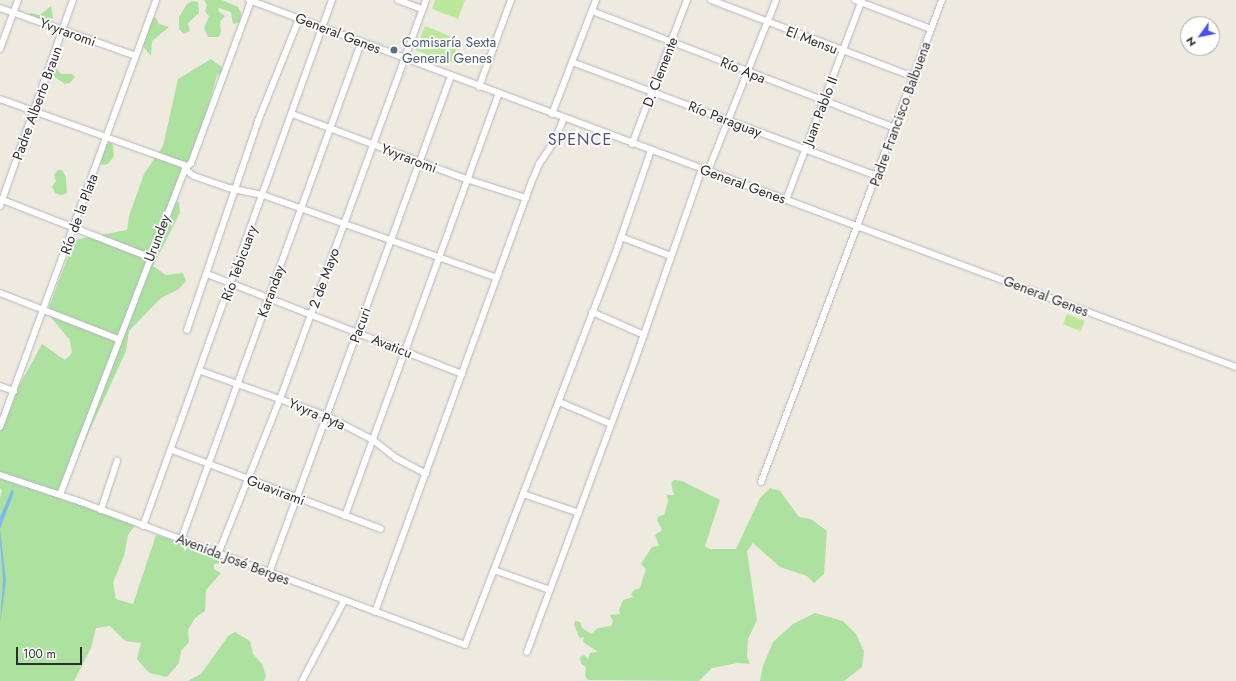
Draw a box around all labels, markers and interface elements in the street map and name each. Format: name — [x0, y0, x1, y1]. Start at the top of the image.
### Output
street label: General Genes — [293, 9, 383, 57]
street label: Yvyraromi — [38, 14, 98, 50]
north arrow — [1180, 16, 1220, 56]
street label: El Mensu — [784, 22, 840, 58]
place label: Comisaría Sexta General Genes — [402, 34, 496, 66]
text: N — [1182, 34, 1200, 50]
street label: D. Clemente — [639, 35, 681, 109]
street label: Padre Francisco Balbuena — [866, 39, 934, 189]
street label: Padre Alberto Braun — [9, 44, 65, 162]
marker: Comisaría Sexta General Genes — [389, 45, 399, 55]
street label: Río Apa — [718, 53, 768, 87]
street label: Juan Pablo II — [799, 74, 841, 148]
street label: Río Paraguay — [686, 97, 764, 141]
district label: SPENCE — [548, 130, 612, 150]
street label: Yvyraromi — [379, 140, 439, 176]
street label: General Genes — [698, 161, 788, 207]
street label: Río de la Plata — [57, 171, 101, 257]
street label: Urundey — [140, 212, 174, 264]
street label: Río Tebicuary — [218, 223, 260, 303]
street label: 2 de Mayo — [305, 245, 343, 311]
street label: Karanday — [254, 263, 288, 319]
street label: General Genes — [1001, 272, 1091, 320]
street label: Pacuri — [346, 305, 374, 345]
street label: Avaticu — [369, 330, 415, 362]
street label: Yvyra Pyta — [286, 395, 348, 433]
street label: Guavirami — [245, 471, 307, 509]
street label: Avenida José Berges — [174, 530, 292, 588]
scale bar — [18, 639, 84, 665]
text: 100 m — [23, 645, 56, 663]

